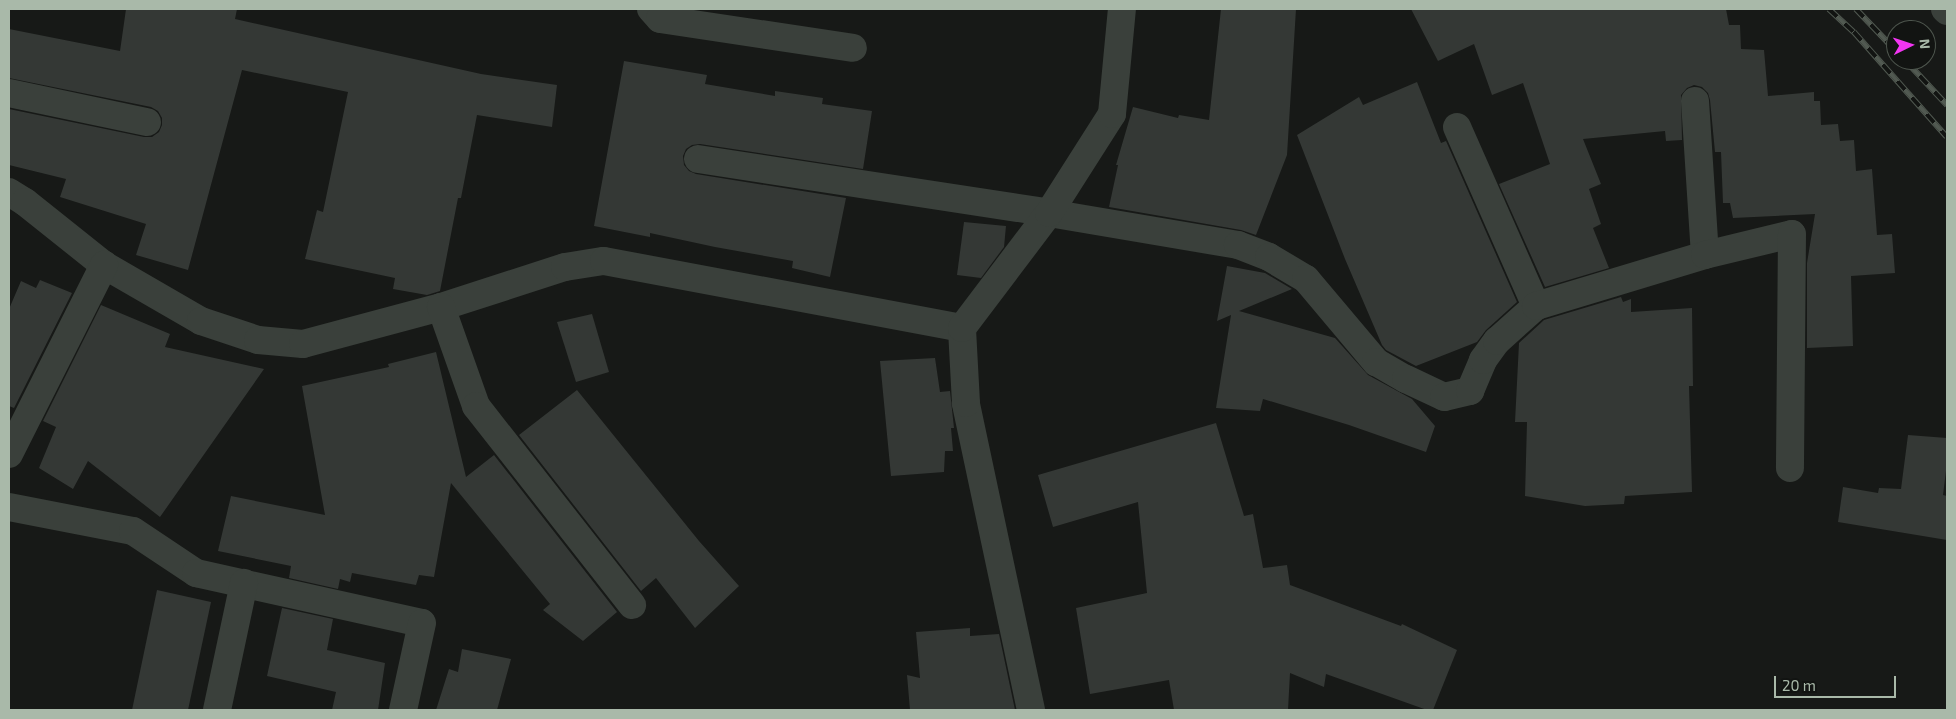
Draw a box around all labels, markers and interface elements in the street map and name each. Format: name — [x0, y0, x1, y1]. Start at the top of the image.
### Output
north arrow — [1886, 20, 1936, 70]
text: N — [1917, 38, 1934, 50]
scale bar — [1776, 666, 1898, 698]
text: 20 m — [1782, 676, 1816, 694]

